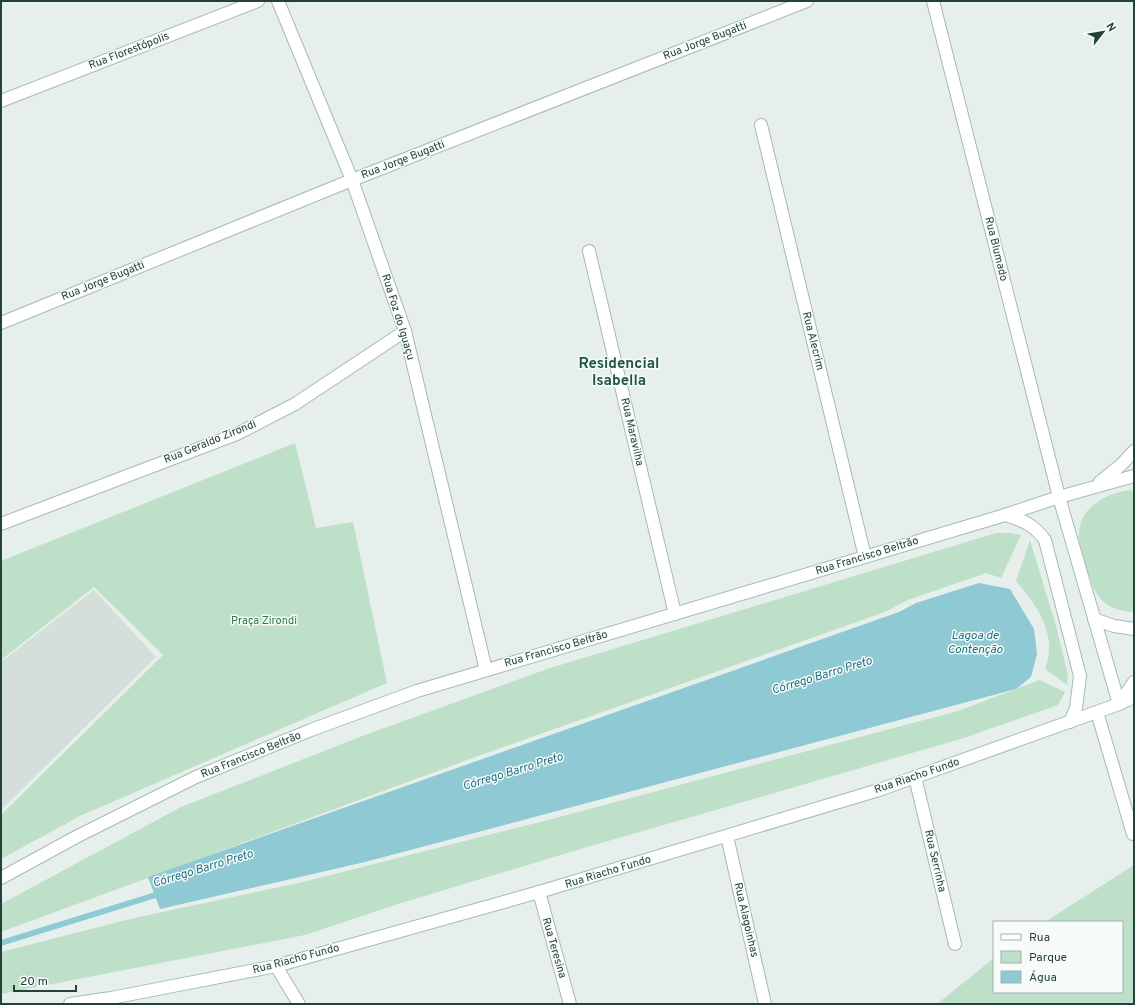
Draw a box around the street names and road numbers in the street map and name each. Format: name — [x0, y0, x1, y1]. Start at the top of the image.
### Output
street label: Rua Jorge Bugatti — [661, 19, 749, 63]
street label: Rua Florestópolis — [87, 29, 171, 73]
street label: Rua Jorge Bugatti — [359, 138, 447, 182]
street label: Rua Blumado — [981, 215, 1011, 283]
street label: Rua Jorge Bugatti — [59, 258, 147, 304]
street label: Rua Foz do Iguaçu — [378, 272, 418, 362]
street label: Rua Alecrim — [799, 310, 827, 372]
street label: Rua Maravilha — [617, 397, 647, 468]
street label: Rua Geraldo Zirondi — [162, 417, 258, 467]
street label: Rua Francisco Beltrão — [814, 534, 920, 578]
street label: Rua Francisco Beltrão — [503, 628, 609, 670]
street label: Rua Francisco Beltrão — [199, 728, 303, 782]
street label: Rua Riacho Fundo — [873, 755, 961, 797]
street label: Rua Serrinha — [921, 828, 949, 894]
street label: Rua Riacho Fundo — [563, 852, 653, 892]
street label: Rua Alagoinhas — [731, 881, 761, 959]
street label: Rua Teresina — [539, 916, 569, 980]
street label: Rua Riacho Fundo — [251, 941, 341, 977]

